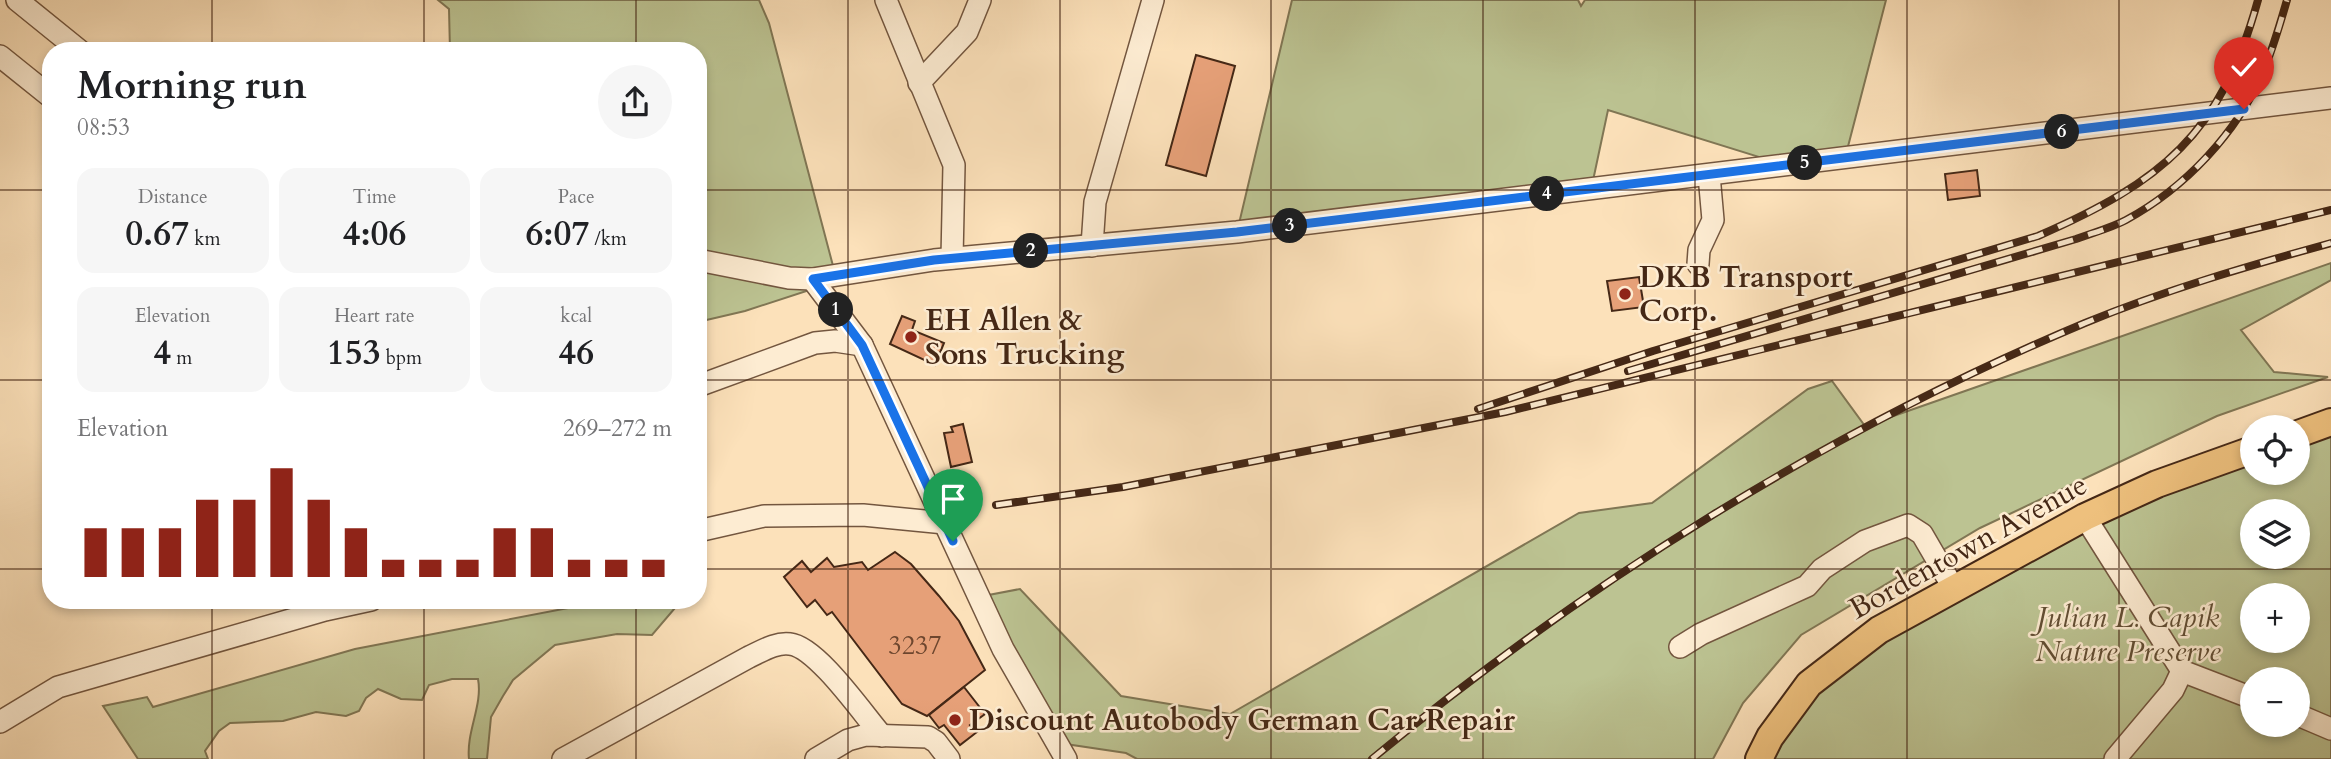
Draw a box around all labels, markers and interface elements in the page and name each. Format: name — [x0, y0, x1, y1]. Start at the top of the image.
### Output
pin — [2214, 37, 2274, 109]
icon: check — [2225, 48, 2263, 86]
text: Morning run — [77, 60, 307, 112]
button: share — [598, 65, 672, 139]
text: 08:53 — [77, 112, 130, 143]
pin: 6 — [2044, 114, 2080, 150]
text: 6 — [2057, 118, 2066, 144]
pin: 5 — [1787, 146, 1822, 180]
text: 5 — [1800, 149, 1809, 175]
pin: 4 — [1530, 176, 1564, 212]
text: 4 — [1542, 180, 1551, 206]
text: Distance — [138, 184, 208, 210]
text: Time — [353, 184, 396, 210]
text: Pace — [558, 184, 595, 210]
pin: 3 — [1272, 208, 1308, 244]
text: 0.67 — [125, 210, 189, 258]
text: 4:06 — [343, 210, 406, 258]
text: 6:07 — [525, 210, 589, 258]
text: 3 — [1285, 212, 1294, 238]
text: km — [189, 226, 220, 252]
text: /km — [589, 226, 627, 252]
pin: 2 — [1014, 233, 1048, 268]
text: 2 — [1026, 237, 1035, 263]
place label: DKB Transport Corp. — [1639, 257, 1853, 332]
marker: DKB Transport Corp. — [1617, 286, 1633, 302]
pin: 1 — [818, 292, 854, 328]
text: 1 — [831, 296, 840, 322]
place label: EH Allen & Sons Trucking — [925, 300, 1125, 375]
text: Elevation — [135, 303, 211, 329]
text: Heart rate — [334, 303, 415, 329]
text: kcal — [560, 303, 592, 329]
text: 4 — [153, 329, 171, 377]
text: 153 — [327, 329, 381, 377]
text: 46 — [558, 329, 594, 377]
marker: EH Allen & Sons Trucking — [903, 329, 919, 345]
text: m — [171, 345, 192, 371]
text: bpm — [381, 345, 422, 371]
text: Elevation — [77, 413, 168, 444]
text: 269–272 m — [563, 413, 672, 444]
map controls — [2240, 415, 2310, 737]
button: locate — [2240, 415, 2310, 485]
street label: Bordentown Avenue — [1842, 465, 2094, 629]
pin — [923, 469, 983, 541]
icon: arrive — [934, 480, 972, 518]
button: layers — [2240, 499, 2310, 569]
button: + — [2240, 583, 2310, 653]
park label: Julian L. Capik Nature Preserve — [2030, 597, 2221, 672]
house number: 3237 — [888, 628, 942, 663]
button: − — [2240, 667, 2310, 737]
place label: Discount Autobody German Car Repair — [969, 700, 1516, 741]
marker: Discount Autobody German Car Repair — [947, 712, 963, 728]

